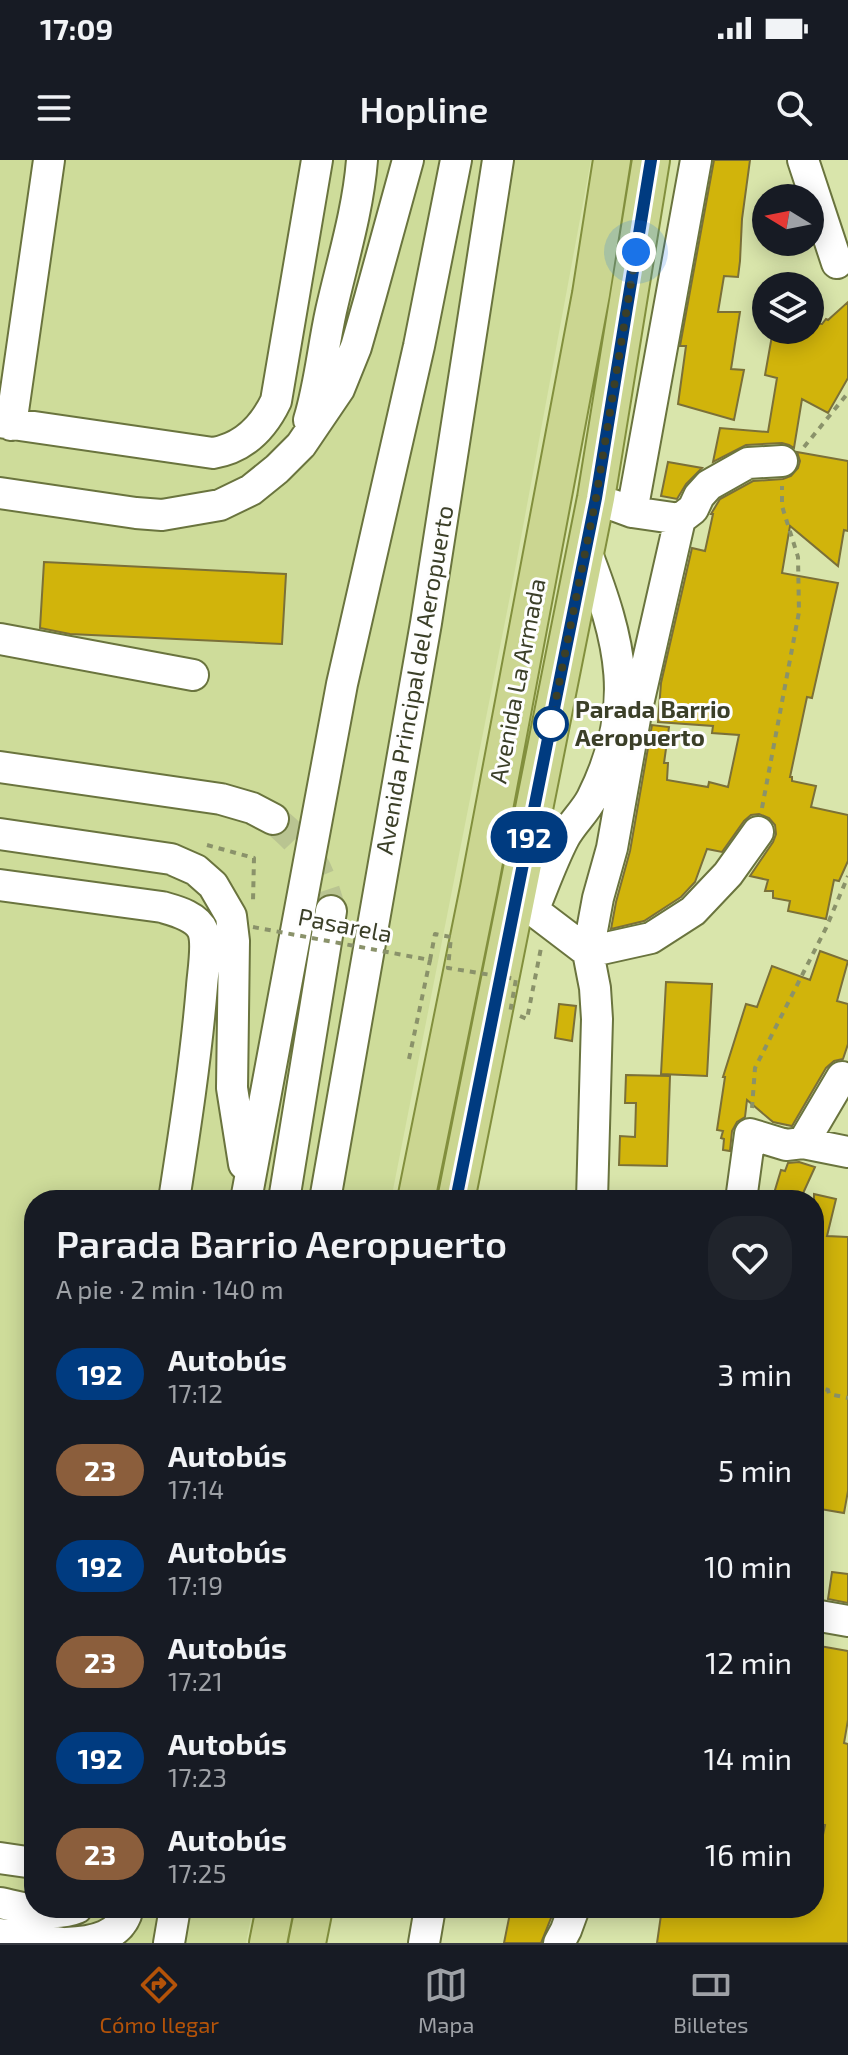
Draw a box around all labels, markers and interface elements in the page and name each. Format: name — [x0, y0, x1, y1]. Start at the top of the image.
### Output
text: 17:09 — [40, 10, 113, 46]
icon: menu — [32, 86, 76, 130]
icon: search — [772, 86, 816, 130]
text: Hopline — [360, 87, 488, 130]
north arrow — [752, 184, 824, 256]
map controls — [752, 184, 824, 344]
your location — [616, 232, 656, 272]
button: layers — [752, 272, 824, 344]
street label: Avenida Principal del Aeropuerto — [369, 503, 459, 857]
street label: Avenida La Armada — [482, 576, 551, 786]
place label: Parada Barrio Aeropuerto — [575, 694, 731, 751]
marker: Parada Barrio Aeropuerto — [534, 707, 568, 741]
line badge: 192 — [483, 811, 575, 863]
text: 192 — [507, 820, 551, 854]
street label: Pasarela — [296, 901, 395, 948]
button: heart — [708, 1216, 792, 1300]
text: Parada Barrio Aeropuerto — [56, 1220, 507, 1266]
text: A pie · 2 min · 140 m — [56, 1273, 284, 1304]
text: Autobús — [168, 1341, 287, 1377]
text: 3 min — [717, 1356, 792, 1392]
text: 192 — [78, 1357, 122, 1391]
text: 17:12 — [168, 1377, 223, 1408]
text: Autobús — [168, 1437, 287, 1473]
text: 5 min — [718, 1452, 792, 1488]
text: 23 — [84, 1453, 116, 1487]
text: 17:14 — [168, 1473, 224, 1504]
text: Autobús — [168, 1533, 287, 1569]
text: 10 min — [704, 1548, 792, 1584]
text: 192 — [78, 1549, 122, 1583]
text: 17:19 — [168, 1569, 223, 1600]
text: Autobús — [168, 1629, 287, 1665]
text: 12 min — [705, 1644, 792, 1680]
text: 23 — [84, 1645, 116, 1679]
text: 17:21 — [168, 1665, 223, 1696]
text: Autobús — [168, 1725, 287, 1761]
text: 14 min — [704, 1740, 792, 1776]
text: 192 — [78, 1741, 122, 1775]
text: 17:23 — [168, 1761, 227, 1792]
text: Autobús — [168, 1821, 287, 1857]
text: 16 min — [705, 1836, 792, 1872]
text: 23 — [84, 1837, 116, 1871]
text: 17:25 — [168, 1857, 226, 1888]
tab: Cómo llegar — [99, 1963, 219, 2037]
tab: Mapa — [418, 1963, 474, 2037]
tab: Billetes — [673, 1963, 749, 2037]

